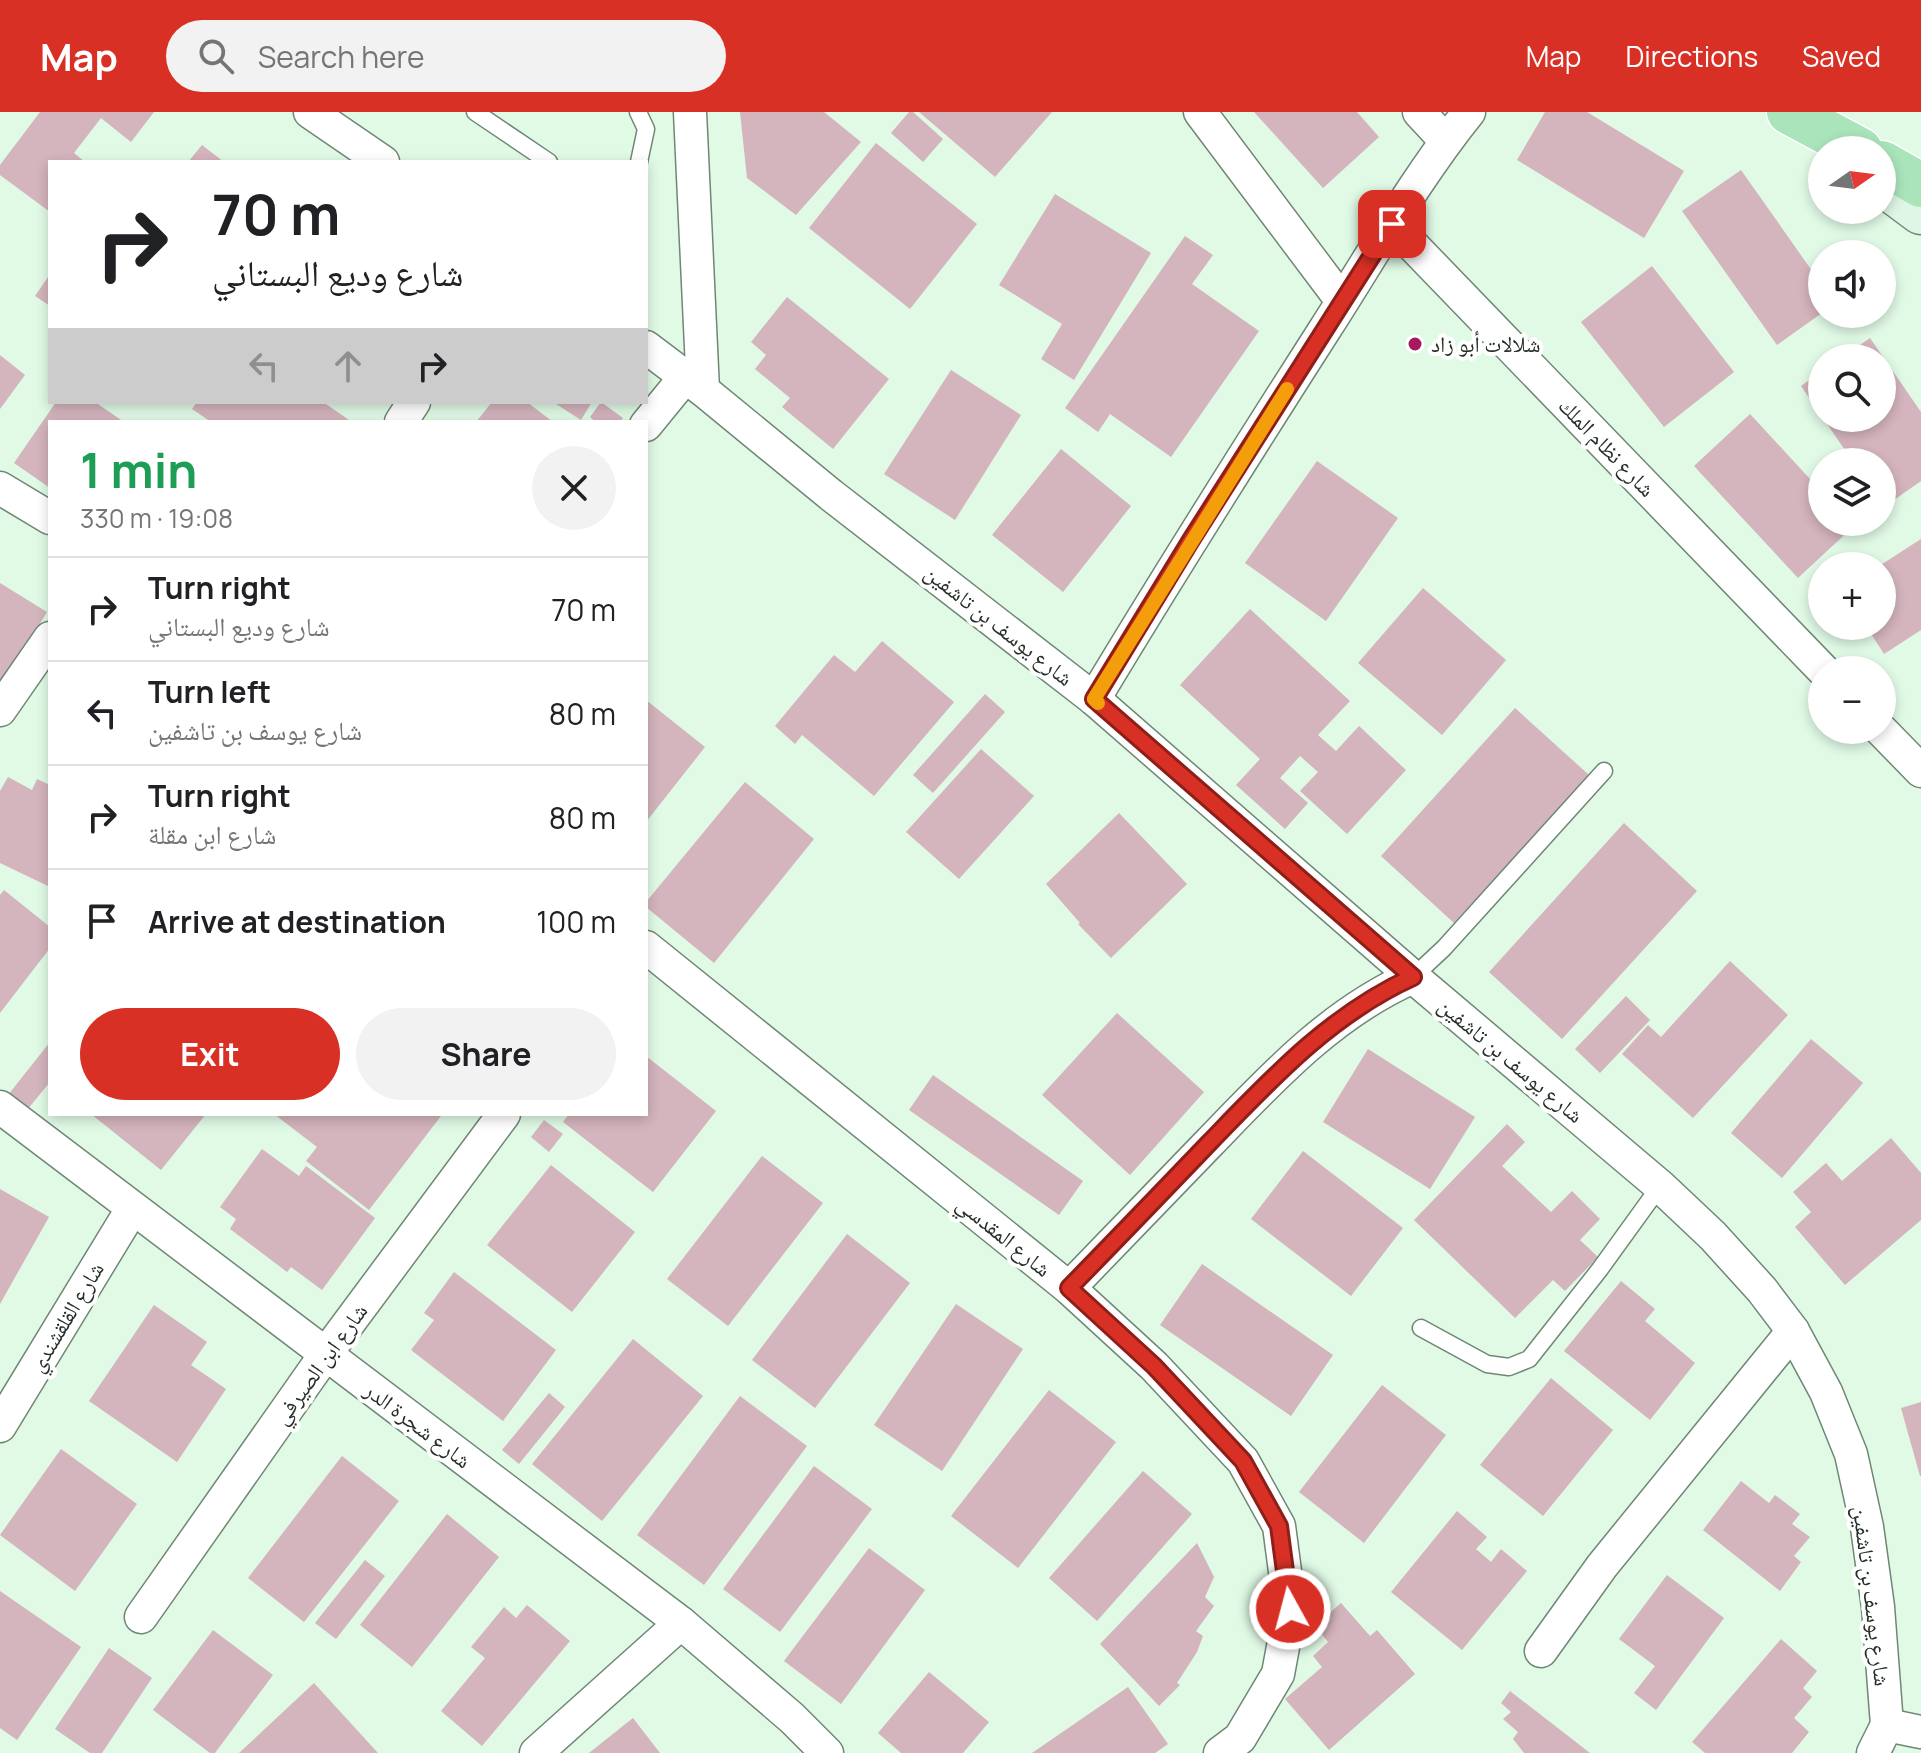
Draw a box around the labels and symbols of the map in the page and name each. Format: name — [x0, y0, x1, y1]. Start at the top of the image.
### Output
north arrow — [1808, 136, 1896, 224]
pin — [1358, 190, 1426, 258]
place label: شلالات أبو زاد — [1431, 329, 1541, 359]
marker: شلالات أبو زاد — [1406, 335, 1424, 353]
street label: شارع نظام الملك — [1552, 391, 1662, 503]
street label: شارع يوسف بن تاشفين — [918, 557, 1080, 693]
street label: شارع يوسف بن تاشفين — [1432, 990, 1590, 1130]
street label: شارع المقدسي — [949, 1189, 1058, 1285]
street label: شارع القلقشندي — [21, 1256, 113, 1379]
street label: شارع ابن الصيرفي — [266, 1297, 376, 1432]
street label: شارع شجرة الدر — [358, 1374, 478, 1475]
street label: شارع يوسف بن تاشفين — [1846, 1504, 1898, 1688]
position arrow — [1248, 1567, 1332, 1651]

